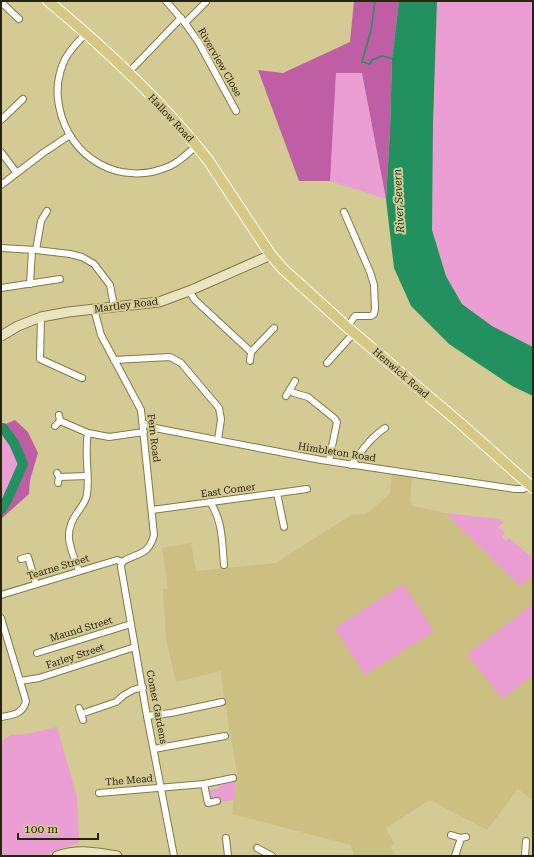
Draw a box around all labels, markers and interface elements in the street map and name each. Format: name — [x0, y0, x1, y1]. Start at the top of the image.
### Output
street label: Riverview Close — [196, 26, 244, 99]
street label: Hallow Road — [146, 92, 196, 145]
water label: River Severn — [391, 168, 407, 234]
street label: Martley Road — [93, 296, 159, 314]
street label: Henwick Road — [371, 346, 432, 401]
street label: Fern Road — [146, 413, 162, 463]
street label: Himbleton Road — [297, 440, 377, 464]
street label: East Comer — [200, 481, 256, 499]
street label: Tearne Street — [26, 552, 91, 582]
street label: Maund Street — [48, 614, 114, 644]
street label: Farley Street — [44, 641, 106, 671]
street label: Comer Gardens — [144, 669, 170, 745]
street label: The Mead — [105, 772, 154, 788]
scale bar — [18, 815, 98, 841]
text: 100 m — [24, 822, 58, 836]

